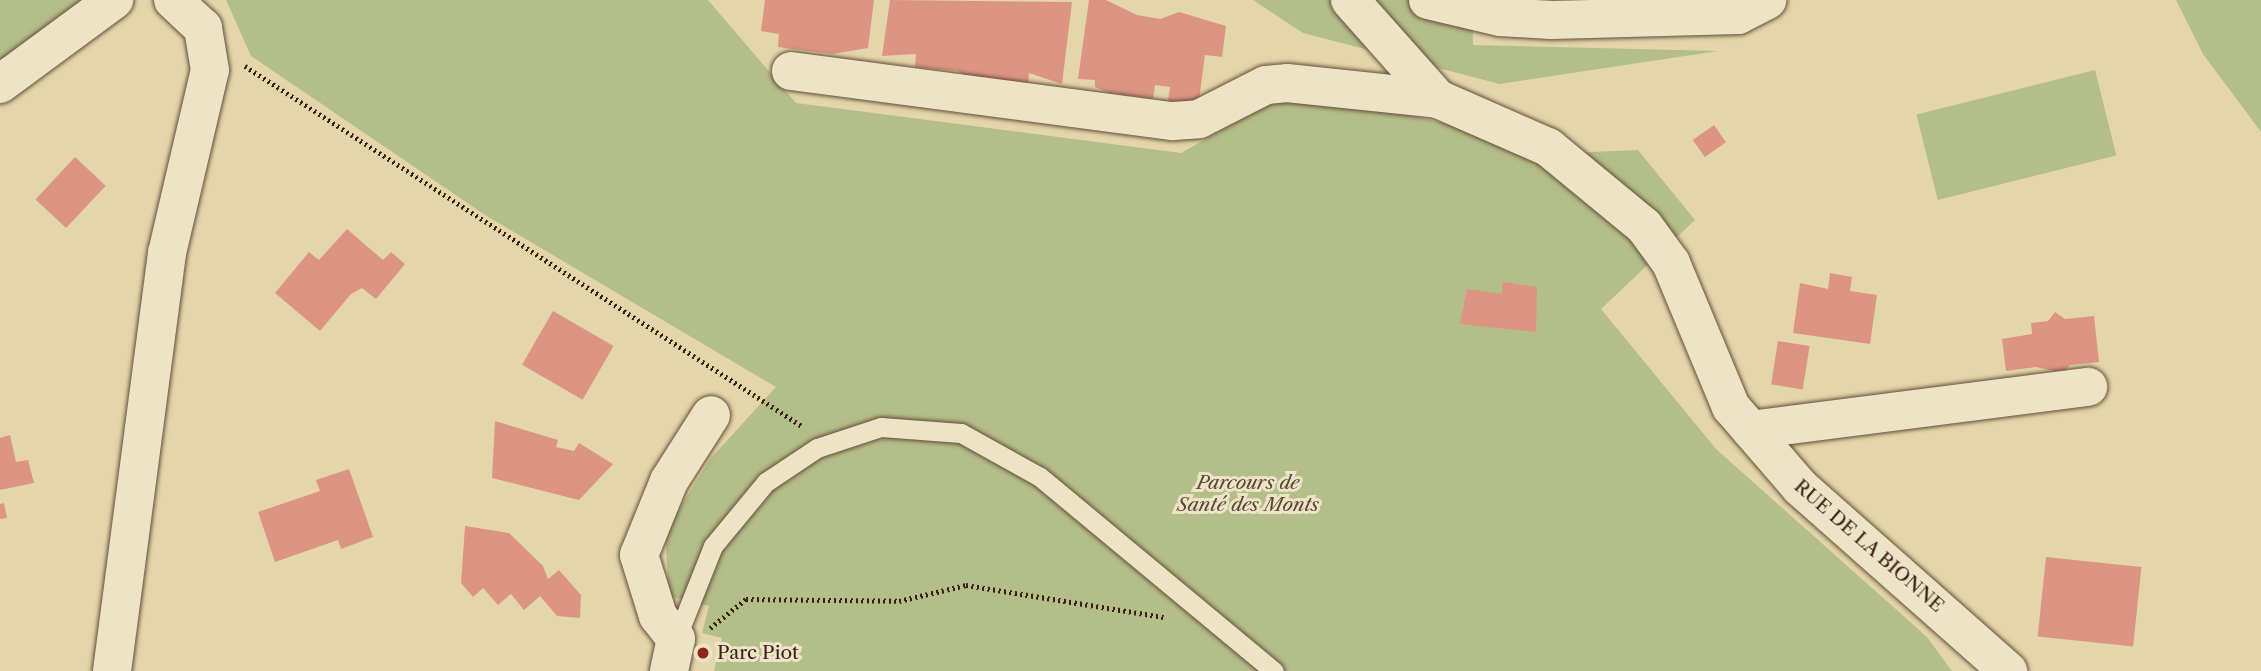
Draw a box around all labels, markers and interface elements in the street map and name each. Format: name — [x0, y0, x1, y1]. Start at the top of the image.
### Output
park label: Parcours de Santé des Monts — [1177, 472, 1319, 516]
street label: RUE DE LA BIONNE — [1789, 475, 1949, 617]
place label: Parc Piot — [717, 642, 799, 664]
marker: Parc Piot — [695, 645, 711, 661]

